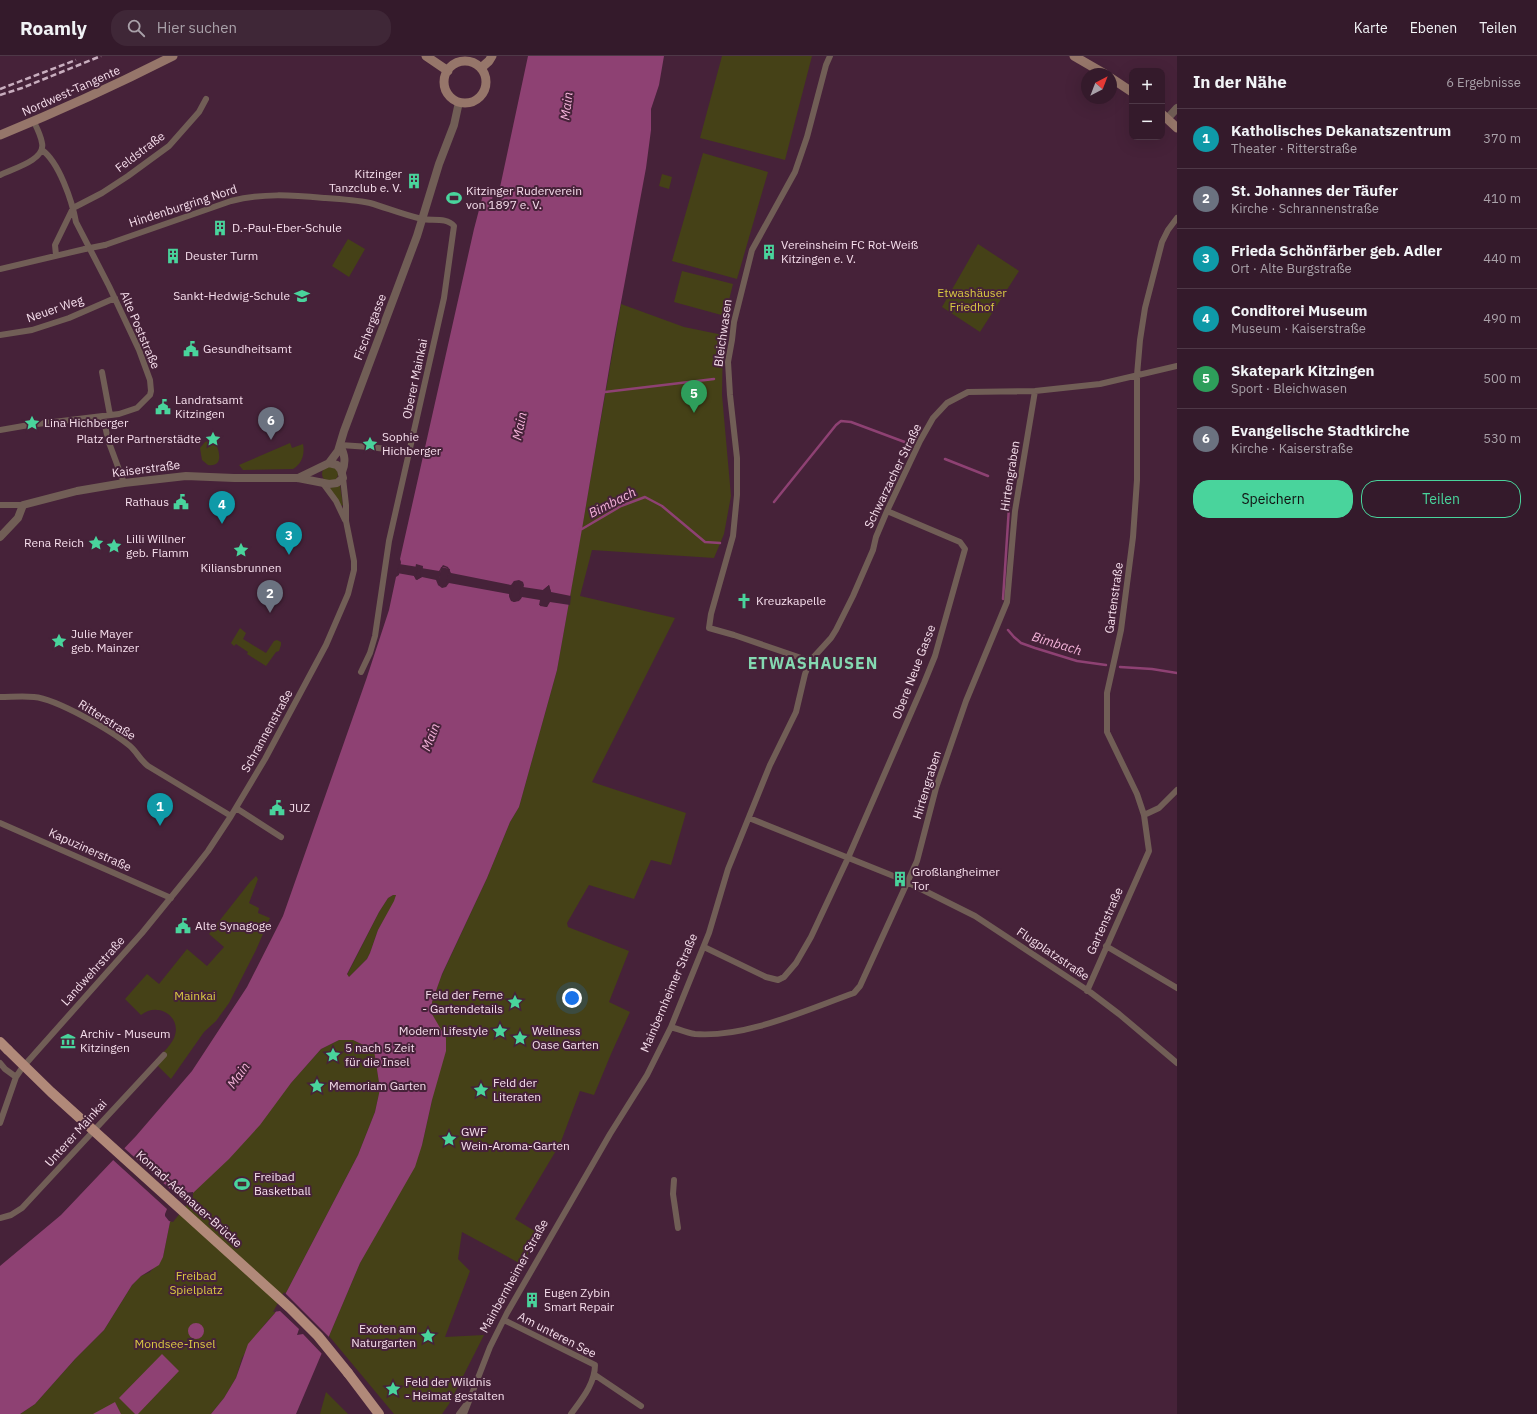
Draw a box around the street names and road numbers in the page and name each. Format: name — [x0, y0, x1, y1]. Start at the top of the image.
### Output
street label: Nordwest-Tangente — [19, 62, 123, 119]
street label: Feldstraße — [112, 128, 168, 175]
street label: Hindenburgring Nord — [127, 181, 239, 230]
street label: Alte Poststraße — [117, 289, 164, 371]
street label: Fischergasse — [350, 291, 389, 362]
street label: Neuer Weg — [24, 292, 86, 325]
street label: Bleichwasen — [710, 298, 735, 368]
street label: Oberer Mainkai — [399, 337, 430, 420]
street label: Schwarzacher Straße — [861, 421, 925, 531]
street label: Hirtengraben — [997, 440, 1022, 512]
street label: Kaiserstraße — [111, 457, 181, 480]
street label: Gartenstraße — [1101, 561, 1126, 635]
street label: Obere Neue Gasse — [889, 622, 939, 721]
street label: Schrannenstraße — [238, 686, 296, 775]
street label: Ritterstraße — [76, 696, 139, 743]
street label: Hirtengraben — [909, 749, 944, 821]
street label: Kapuzinerstraße — [47, 825, 134, 875]
street label: Gartenstraße — [1083, 885, 1126, 957]
street label: Flugplatzstraße — [1014, 924, 1093, 984]
street label: Mainbernheimer Straße — [637, 931, 701, 1054]
street label: Landwehrstraße — [58, 933, 128, 1008]
street label: Unterer Mainkai — [41, 1096, 110, 1169]
street label: Konrad-Adenauer-Brücke — [133, 1147, 246, 1251]
street label: Mainbernheimer Straße — [476, 1216, 551, 1335]
street label: Am unteren See — [515, 1308, 599, 1361]

